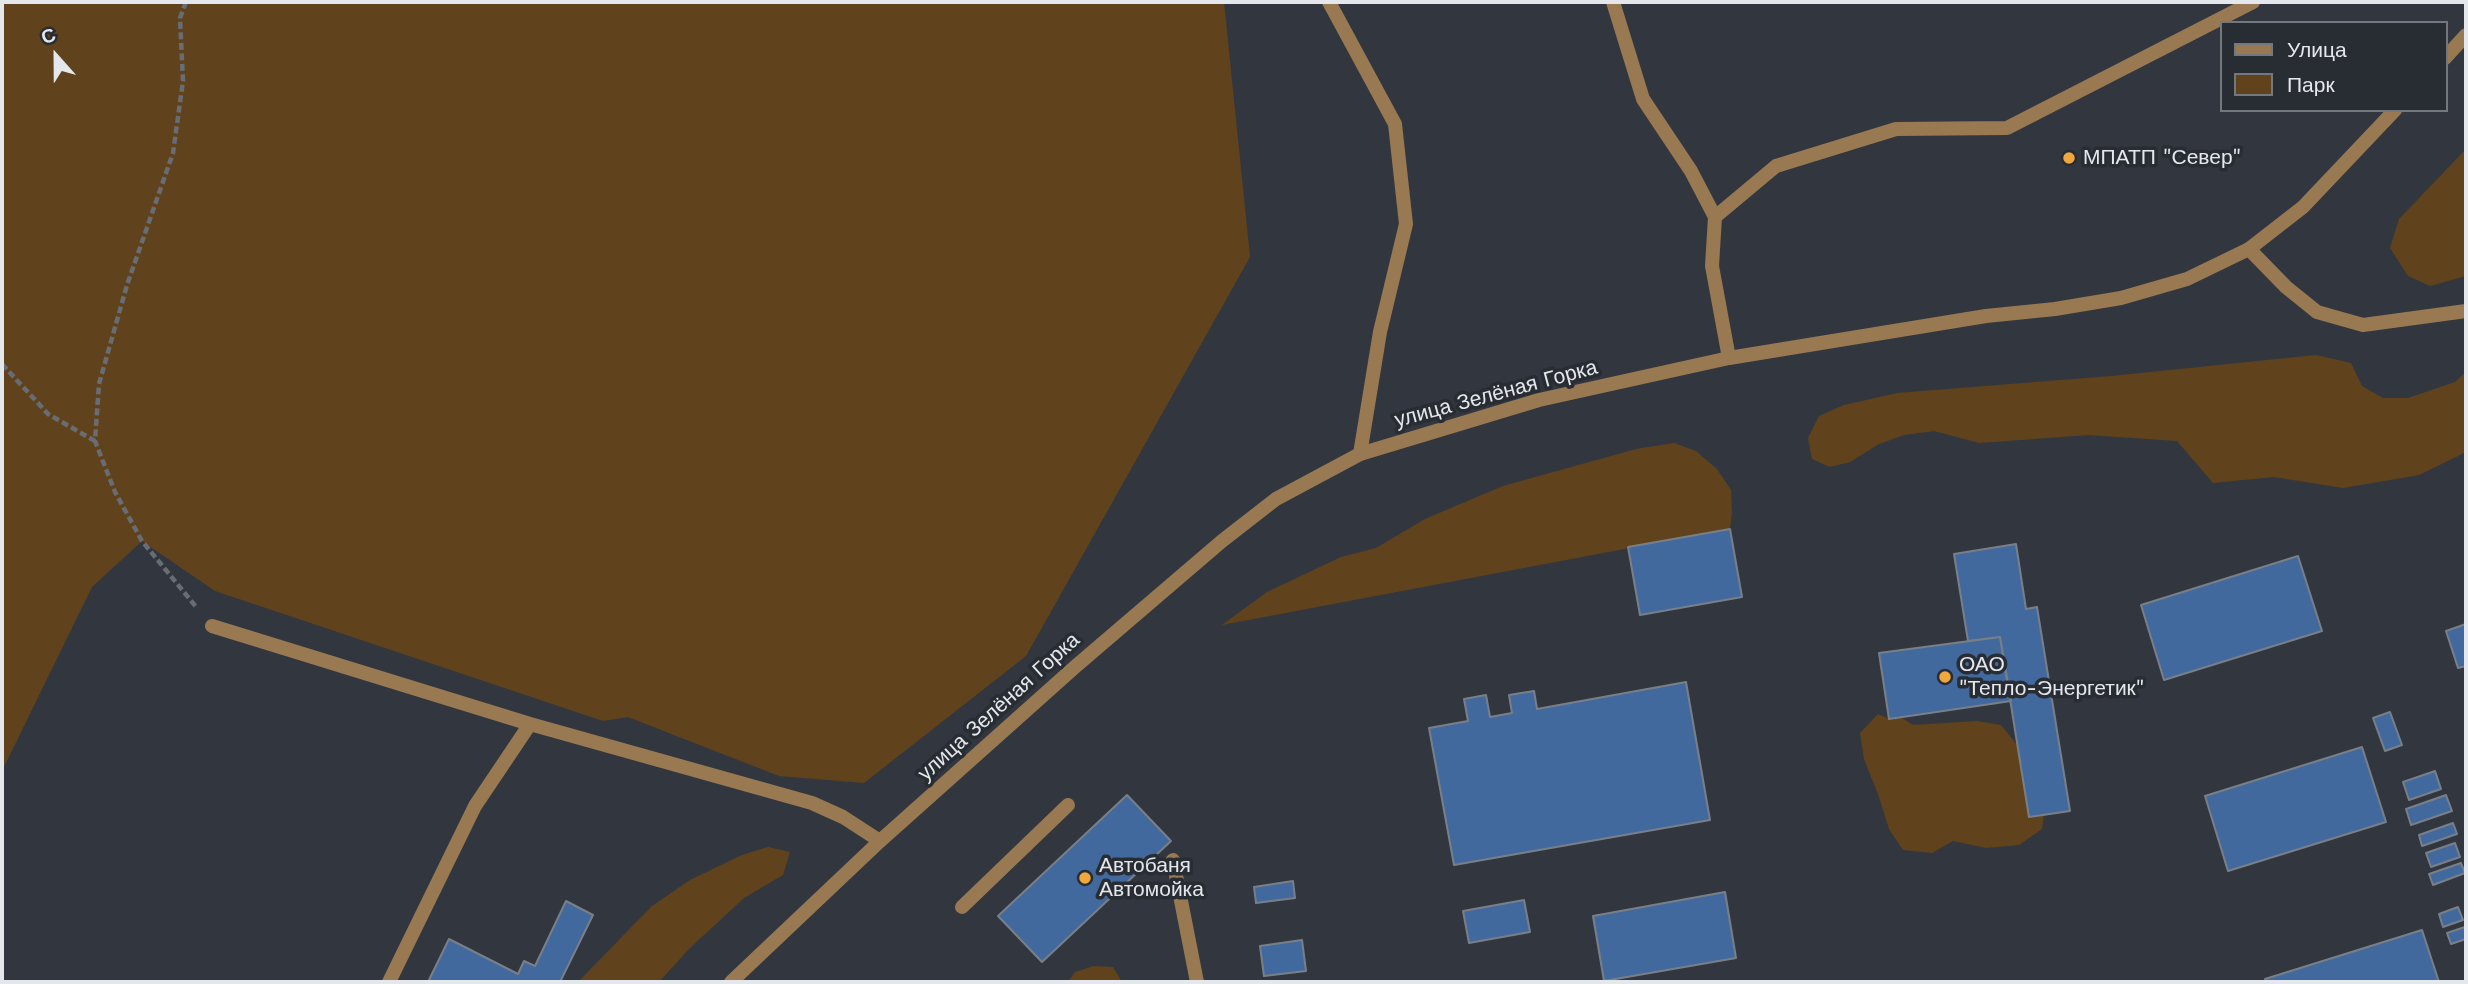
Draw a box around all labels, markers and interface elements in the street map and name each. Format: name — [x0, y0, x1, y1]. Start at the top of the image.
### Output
north arrow — [21, 21, 91, 91]
legend — [2220, 21, 2447, 112]
text: С — [38, 23, 59, 49]
text: Улица — [2287, 37, 2347, 62]
text: Парк — [2287, 72, 2335, 97]
place label: МПАТП "Север" — [2083, 145, 2241, 171]
marker: МПАТП "Север" — [2061, 150, 2077, 166]
street label: улица Зелёная Горка — [1392, 355, 1600, 433]
street label: улица Зелёная Горка — [913, 628, 1085, 786]
place label: ОАО "Тепло-Энергетик" — [1959, 652, 2144, 702]
marker: ОАО "Тепло-Энергетик" — [1937, 669, 1953, 685]
place label: Автобаня Автомойка — [1099, 853, 1204, 903]
marker: Автобаня Автомойка — [1077, 870, 1093, 886]

